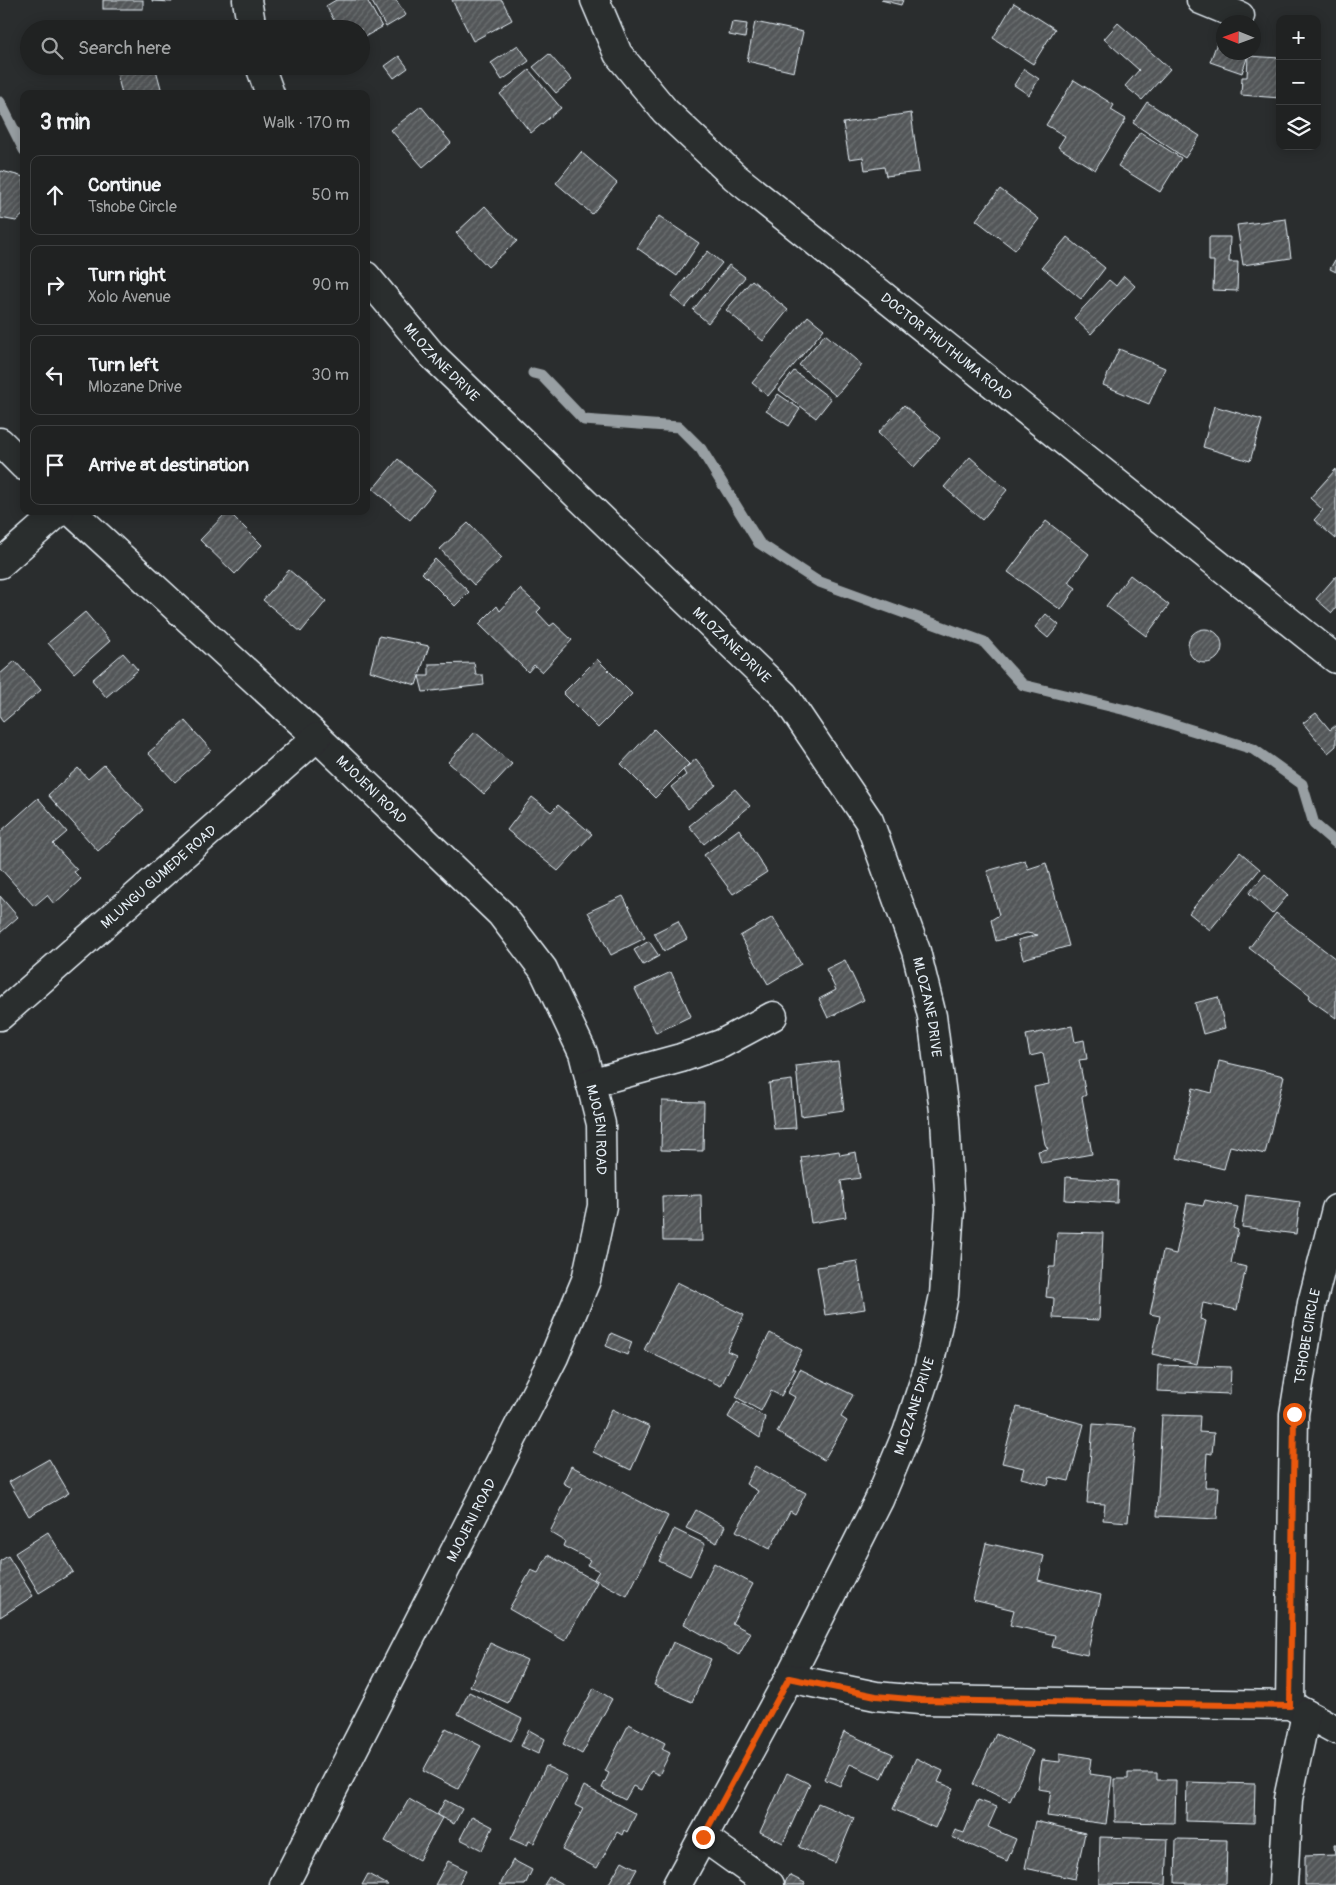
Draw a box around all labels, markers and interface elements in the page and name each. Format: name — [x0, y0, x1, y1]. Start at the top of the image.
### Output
north arrow — [1216, 15, 1261, 60]
map controls — [1276, 15, 1321, 150]
button: + — [1276, 15, 1321, 60]
search box — [20, 20, 370, 75]
icon: search — [38, 34, 66, 62]
text: Search here — [78, 36, 171, 60]
button: − — [1276, 60, 1321, 105]
button: layers — [1276, 105, 1321, 150]
text: 3 min — [40, 109, 90, 136]
text: Walk · 170 m — [263, 113, 350, 133]
text: Continue — [88, 173, 161, 197]
icon: ahead — [41, 181, 69, 209]
text: 50 m — [312, 185, 349, 205]
text: Tshobe Circle — [88, 197, 177, 217]
text: Turn right — [88, 263, 166, 287]
icon: right — [41, 271, 69, 299]
text: 90 m — [312, 275, 349, 295]
text: Xolo Avenue — [88, 287, 171, 307]
street label: DOCTOR PHUTHUMA ROAD — [877, 289, 1015, 405]
street label: MLOZANE DRIVE — [400, 320, 483, 405]
text: Turn left — [88, 353, 158, 377]
icon: left — [41, 361, 69, 389]
text: 30 m — [311, 365, 349, 385]
text: Mlozane Drive — [88, 377, 182, 397]
icon: arrive — [41, 451, 69, 479]
text: Arrive at destination — [88, 453, 249, 477]
street label: MLOZANE DRIVE — [689, 604, 774, 687]
street label: MJOJENI ROAD — [333, 752, 410, 828]
street label: MLUNGU GUMEDE ROAD — [97, 821, 220, 932]
street label: MLOZANE DRIVE — [909, 955, 945, 1058]
street label: MJOJENI ROAD — [582, 1083, 610, 1175]
street label: TSHOBE CIRCLE — [1291, 1287, 1324, 1385]
street label: MLOZANE DRIVE — [891, 1355, 938, 1457]
route start — [1283, 1403, 1306, 1426]
street label: MJOJENI ROAD — [443, 1476, 500, 1565]
route end — [692, 1826, 715, 1849]

